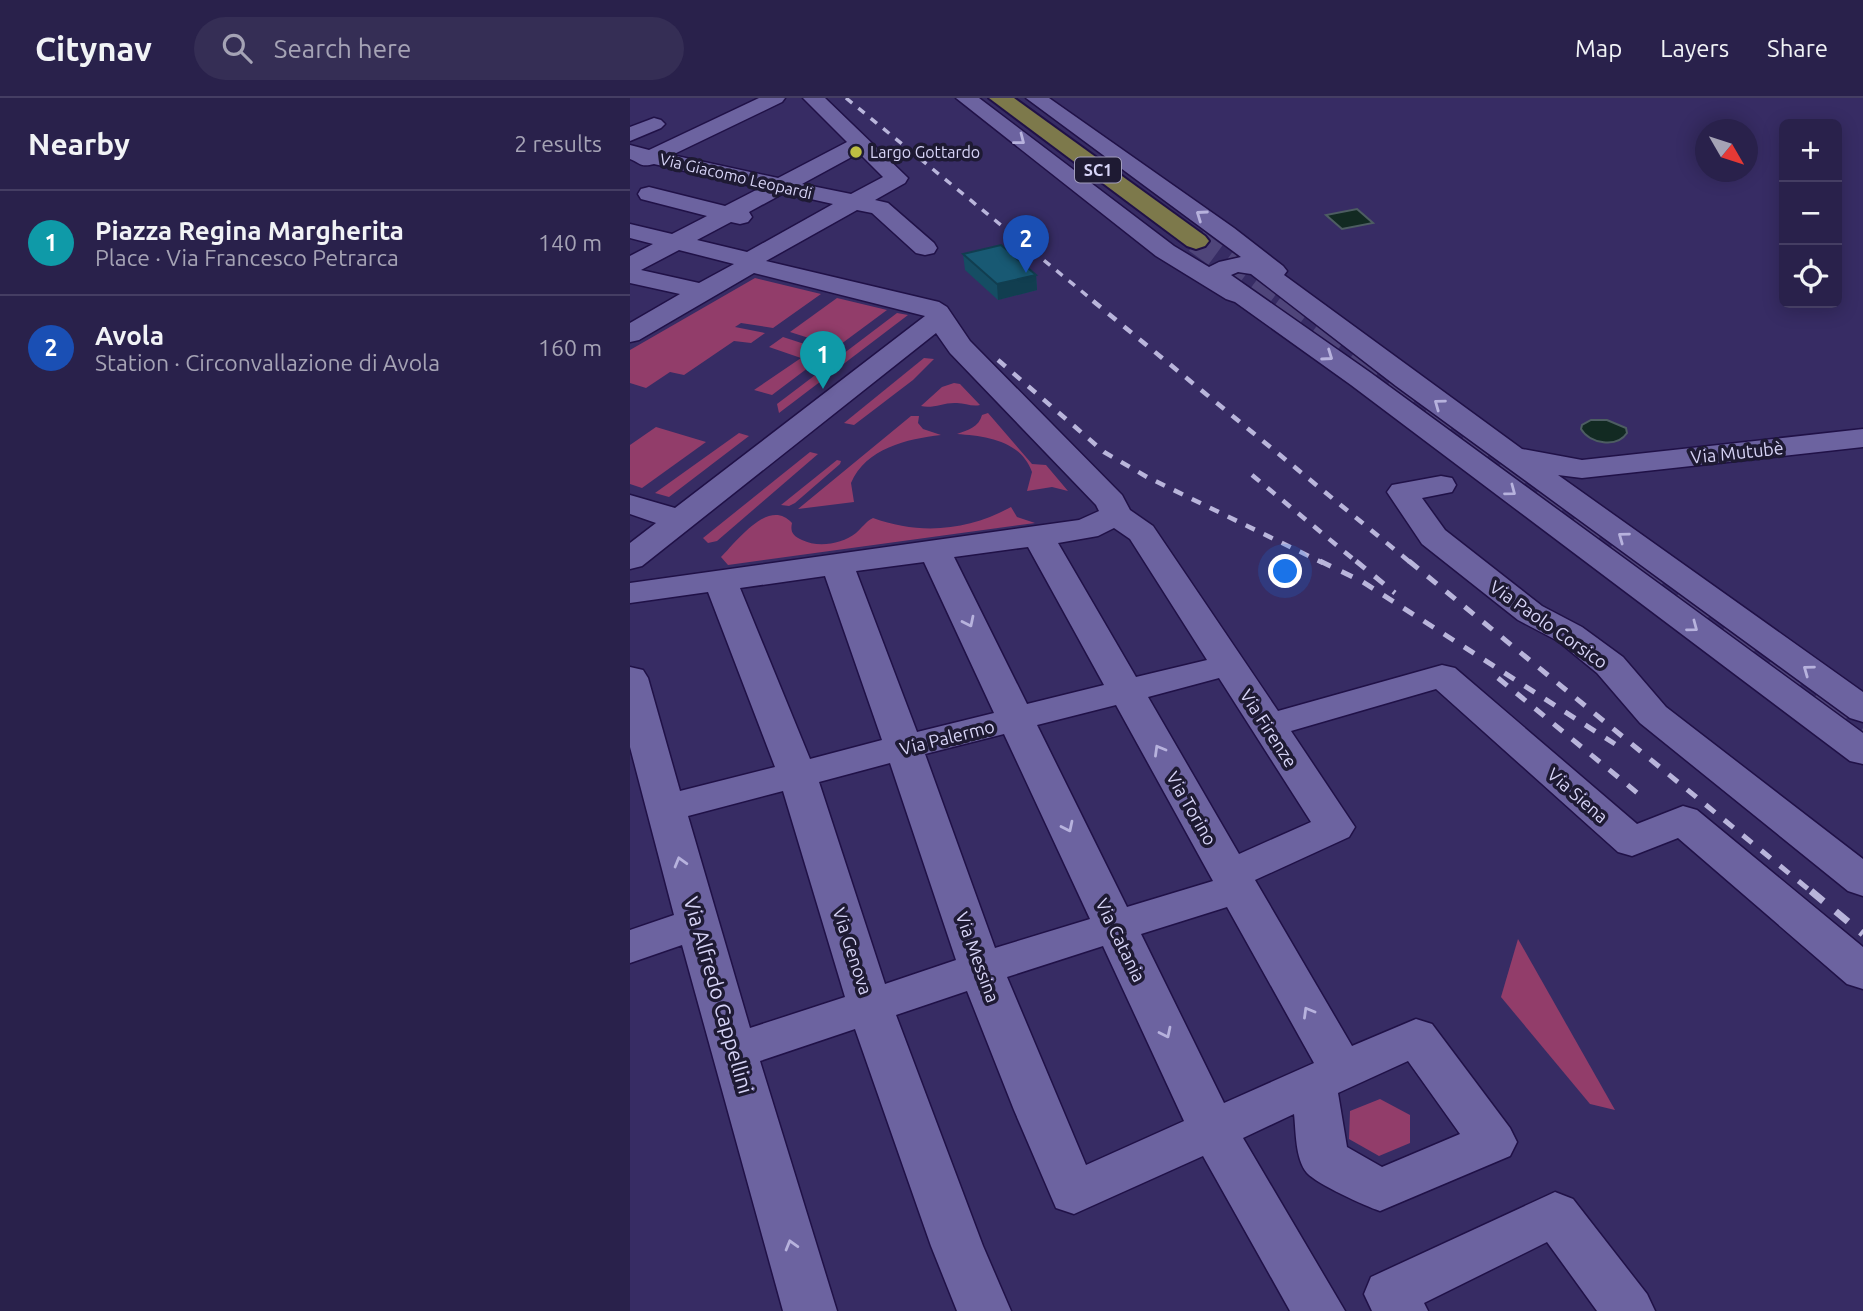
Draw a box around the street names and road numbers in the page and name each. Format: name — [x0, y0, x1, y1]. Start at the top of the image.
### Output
street label: Via Giacomo Leopardi — [658, 150, 814, 202]
road number: SC1 — [1075, 158, 1121, 183]
street label: Via Mutubè — [1689, 437, 1785, 467]
street label: Via Paolo Corsico — [1486, 576, 1612, 672]
street label: Via Firenze — [1236, 685, 1302, 771]
street label: Via Palermo — [897, 716, 997, 758]
street label: Via Siena — [1544, 763, 1612, 827]
street label: Via Torino — [1163, 768, 1221, 848]
street label: Via Alfredo Cappellini — [679, 894, 759, 1096]
street label: Via Catania — [1092, 895, 1150, 985]
street label: Via Genova — [830, 905, 876, 997]
street label: Via Messina — [952, 909, 1004, 1005]

